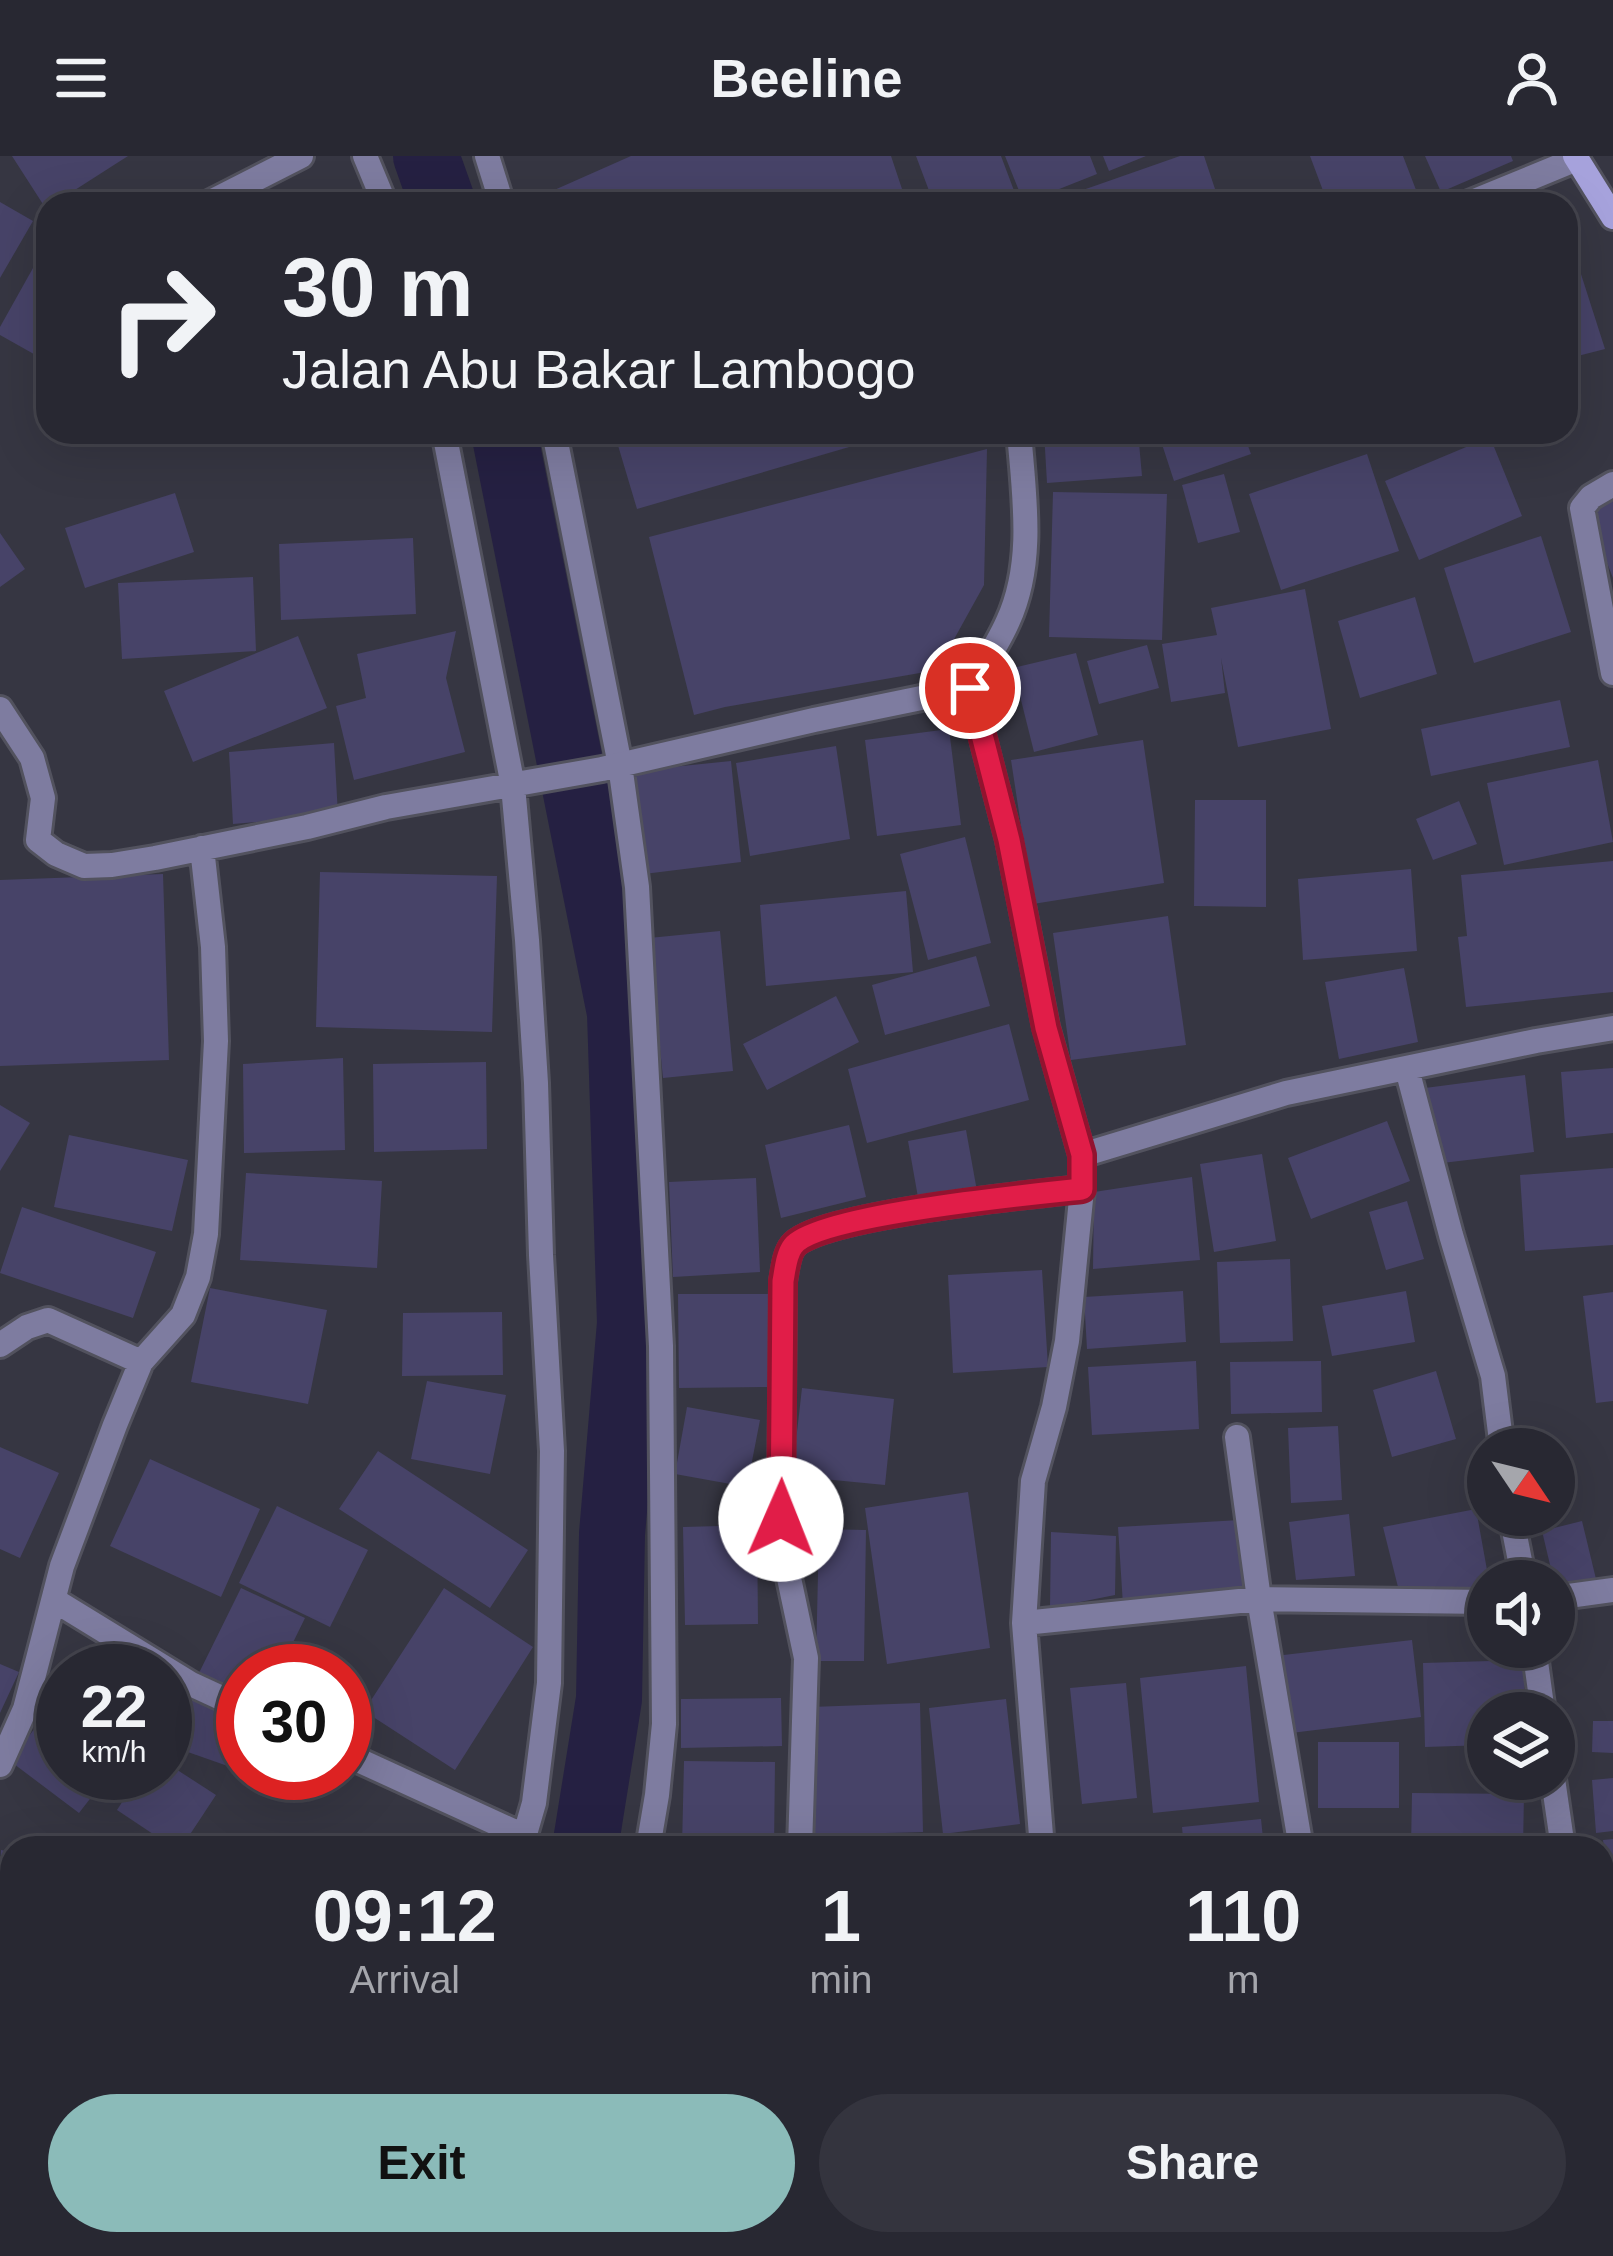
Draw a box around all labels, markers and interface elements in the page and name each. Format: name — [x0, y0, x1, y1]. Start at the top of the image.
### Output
icon: menu — [48, 45, 114, 111]
icon: person — [1499, 45, 1565, 111]
text: Beeline — [710, 48, 903, 108]
icon: right — [84, 240, 240, 396]
text: 30 m — [282, 240, 473, 334]
text: Jalan Abu Bakar Lambogo — [282, 339, 915, 399]
pin — [919, 637, 1021, 739]
icon: arrive — [937, 655, 1003, 721]
north arrow — [1467, 1428, 1575, 1536]
map controls — [1467, 1428, 1575, 1800]
position arrow — [718, 1456, 844, 1582]
button: sound — [1467, 1560, 1575, 1668]
speed limit sign: 30 — [216, 1644, 372, 1800]
text: 22 — [81, 1673, 147, 1740]
button: layers — [1467, 1692, 1575, 1800]
text: km/h — [81, 1735, 147, 1768]
text: 09:12 — [313, 1876, 497, 1956]
text: 1 — [821, 1876, 861, 1956]
text: 110 — [1185, 1876, 1301, 1956]
text: Arrival — [350, 1958, 460, 2001]
text: min — [810, 1958, 872, 2001]
text: m — [1227, 1958, 1259, 2001]
button: Exit — [48, 2094, 795, 2232]
button: Share — [819, 2094, 1566, 2232]

